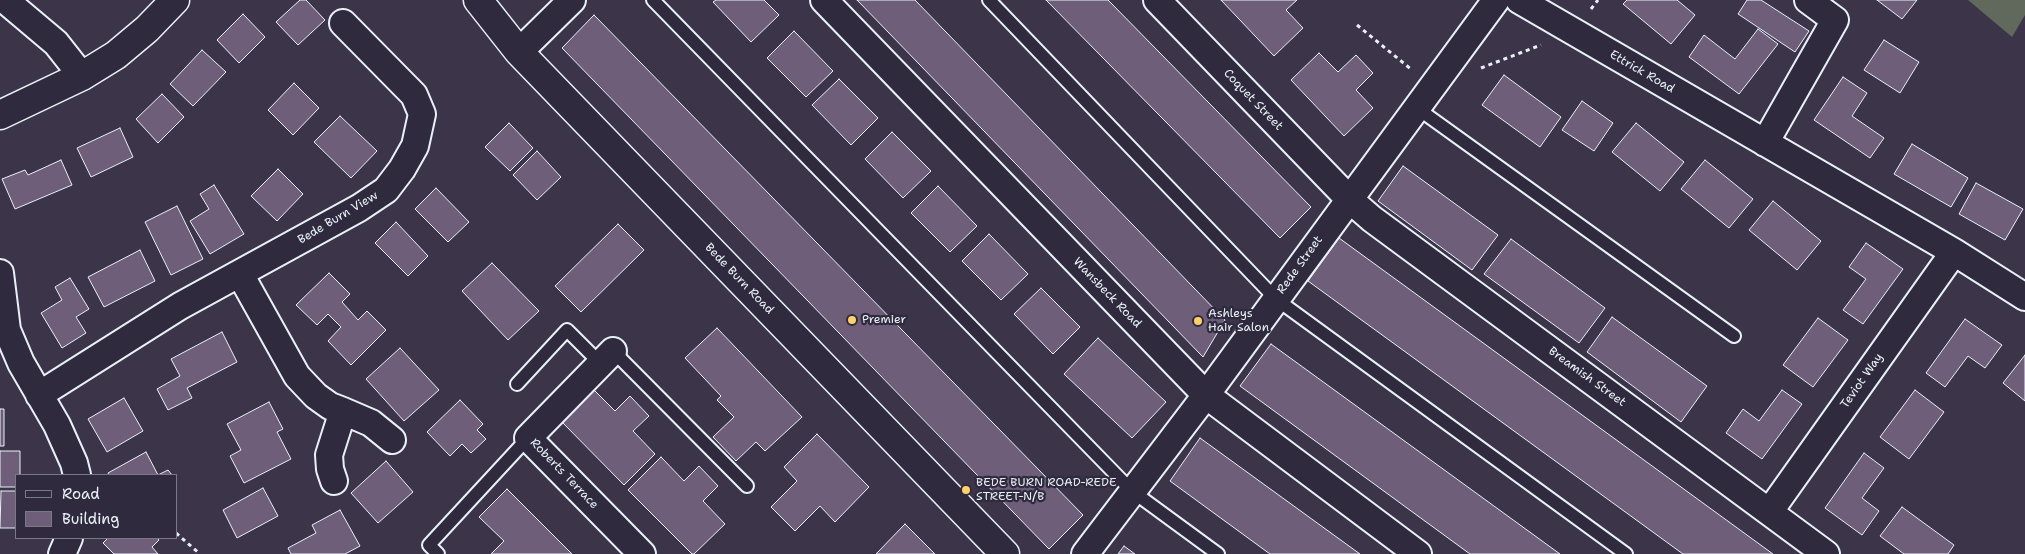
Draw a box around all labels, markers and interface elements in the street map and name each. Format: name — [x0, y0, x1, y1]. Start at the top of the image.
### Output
street label: Ettrick Road — [1607, 48, 1677, 96]
street label: Coquet Street — [1220, 66, 1286, 134]
street label: Bede Burn View — [295, 188, 381, 248]
street label: Rede Street — [1274, 233, 1326, 297]
street label: Bede Burn Road — [702, 241, 776, 317]
street label: Wansbeck Road — [1070, 255, 1144, 331]
place label: Ashleys Hair Salon — [1208, 307, 1269, 335]
place label: Premier — [862, 313, 906, 327]
marker: Premier — [846, 314, 858, 326]
marker: Ashleys Hair Salon — [1192, 315, 1204, 327]
street label: Breamish Street — [1545, 344, 1629, 410]
street label: Teviot Way — [1838, 351, 1886, 411]
street label: Roberts Terrace — [527, 436, 601, 512]
legend — [15, 474, 178, 539]
place label: BEDE BURN ROAD-REDE STREET-N/B — [976, 476, 1116, 504]
text: Road — [62, 484, 100, 504]
marker: BEDE BURN ROAD-REDE STREET-N/B — [960, 484, 972, 496]
text: Building — [62, 509, 119, 529]

